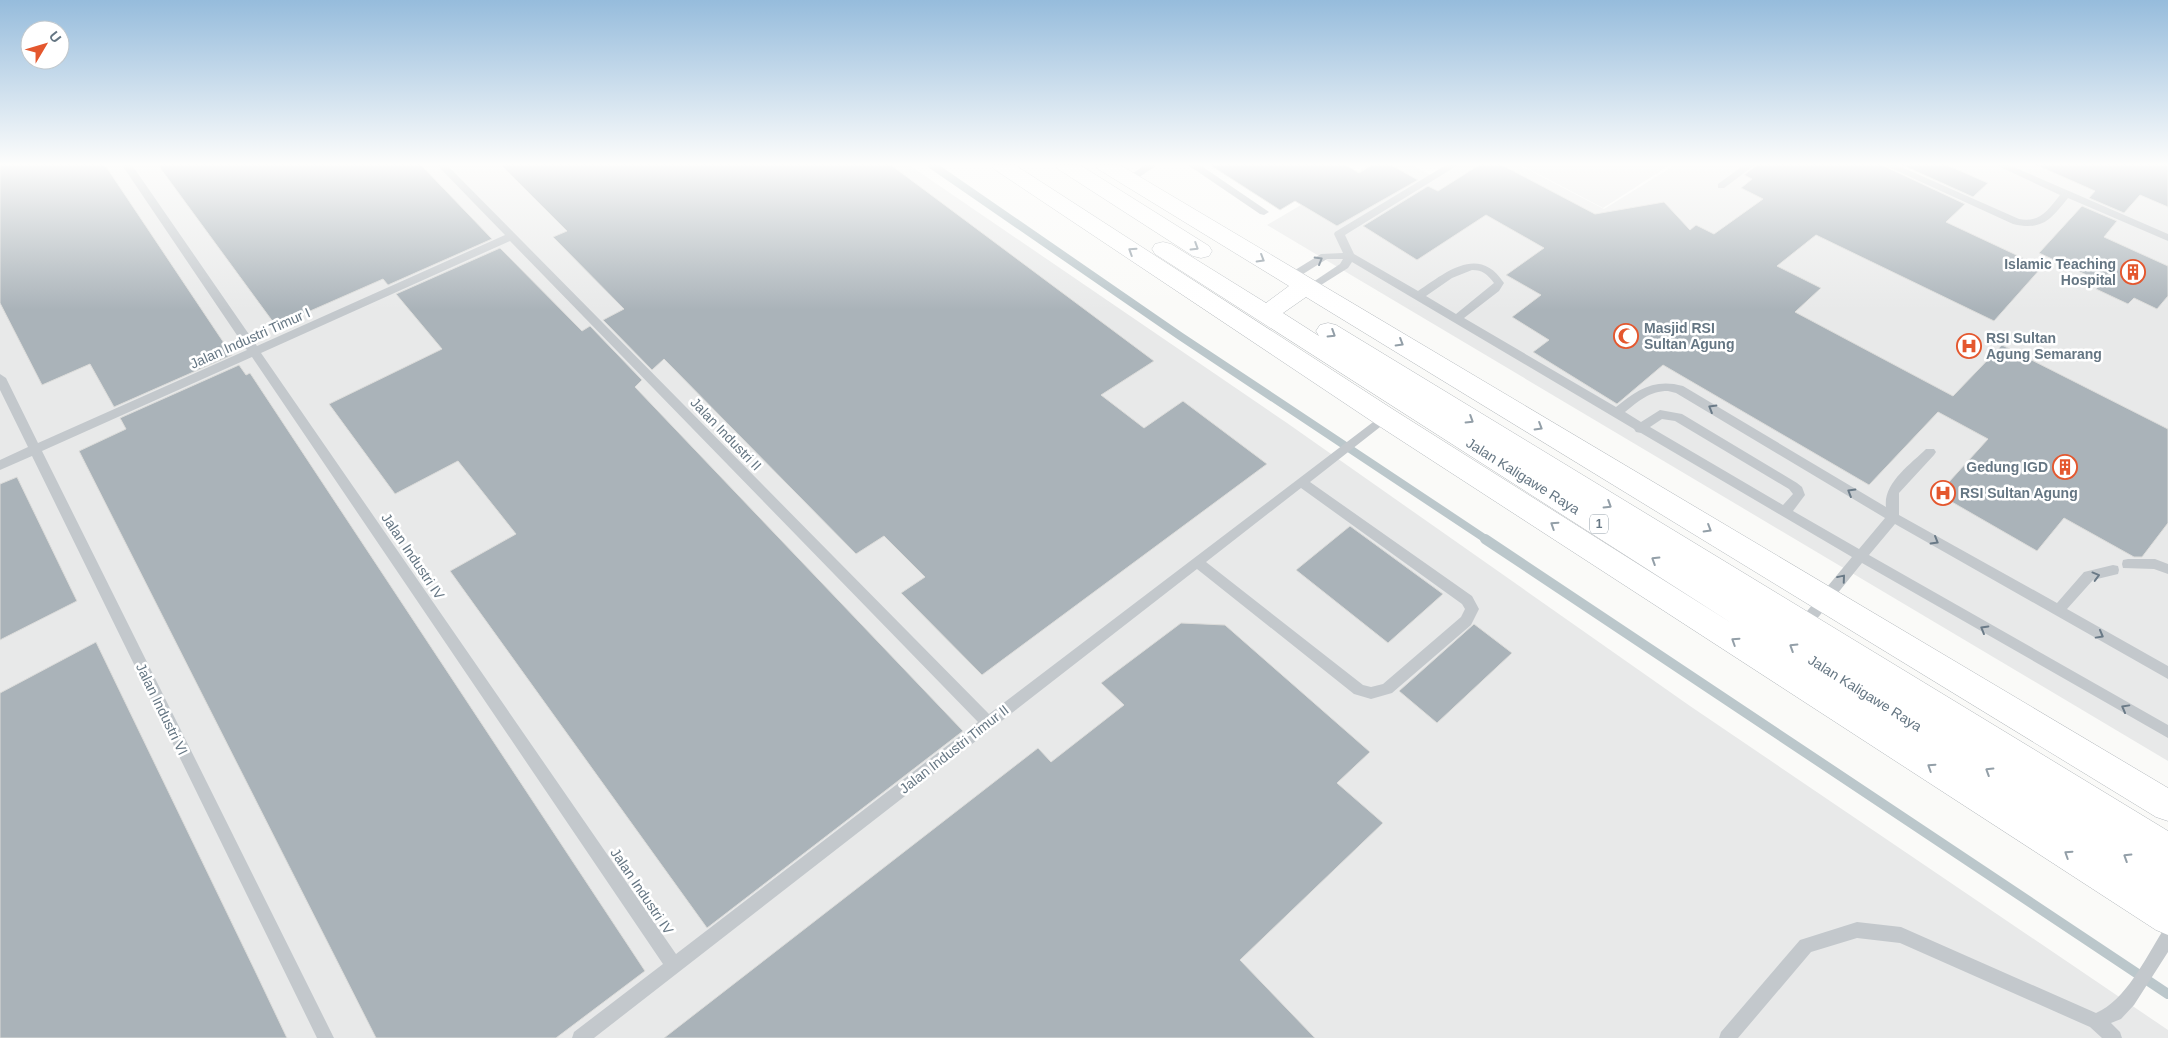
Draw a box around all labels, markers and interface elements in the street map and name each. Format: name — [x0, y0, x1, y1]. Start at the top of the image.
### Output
north arrow — [20, 20, 70, 70]
text: U — [46, 28, 65, 46]
one-way arrow — [1189, 241, 1198, 251]
one-way arrow — [1128, 248, 1138, 257]
one-way arrow — [1255, 252, 1264, 262]
place label: Islamic Teaching Hospital — [2004, 256, 2116, 288]
one-way arrow — [1313, 257, 1322, 267]
building icon: Islamic Teaching Hospital — [2120, 259, 2146, 285]
street label: Jalan Industri Timur I — [187, 304, 313, 372]
place label: Masjid RSI Sultan Agung — [1644, 320, 1734, 352]
mosque icon: Masjid RSI Sultan Agung — [1613, 323, 1639, 349]
one-way arrow — [1327, 327, 1336, 337]
place label: RSI Sultan Agung Semarang — [1986, 330, 2102, 362]
hospital icon: RSI Sultan Agung Semarang — [1956, 333, 1982, 359]
one-way arrow — [1394, 336, 1403, 346]
street label: Jalan Industri II — [687, 394, 765, 474]
one-way arrow — [1708, 405, 1717, 415]
one-way arrow — [1465, 413, 1474, 423]
one-way arrow — [1533, 421, 1542, 431]
street label: Jalan Kaligawe Raya — [1463, 435, 1583, 518]
building icon: Gedung IGD — [2052, 454, 2078, 480]
place label: Gedung IGD — [1966, 459, 2048, 475]
hospital icon: RSI Sultan Agung — [1930, 480, 1956, 506]
place label: RSI Sultan Agung — [1960, 485, 2078, 501]
one-way arrow — [1848, 488, 1857, 498]
one-way arrow — [1603, 499, 1612, 509]
street label: Jalan Industri IV — [378, 510, 448, 603]
road number: 1 — [1590, 514, 1608, 534]
one-way arrow — [1551, 522, 1560, 532]
one-way arrow — [1702, 523, 1711, 533]
one-way arrow — [1930, 534, 1939, 544]
one-way arrow — [1652, 557, 1661, 566]
one-way arrow — [2091, 571, 2099, 581]
one-way arrow — [1836, 575, 1845, 584]
one-way arrow — [1980, 625, 1989, 635]
one-way arrow — [2095, 629, 2104, 639]
one-way arrow — [1732, 638, 1741, 648]
one-way arrow — [1789, 643, 1798, 653]
street label: Jalan Kaligawe Raya — [1805, 652, 1925, 735]
street label: Jalan Industri VI — [133, 660, 191, 758]
street label: Jalan Industri Timur II — [896, 701, 1012, 797]
one-way arrow — [2122, 705, 2131, 715]
one-way arrow — [1927, 763, 1936, 773]
one-way arrow — [1986, 767, 1995, 777]
street label: Jalan Industri IV — [607, 845, 677, 938]
one-way arrow — [2064, 851, 2074, 860]
one-way arrow — [2123, 854, 2132, 864]

